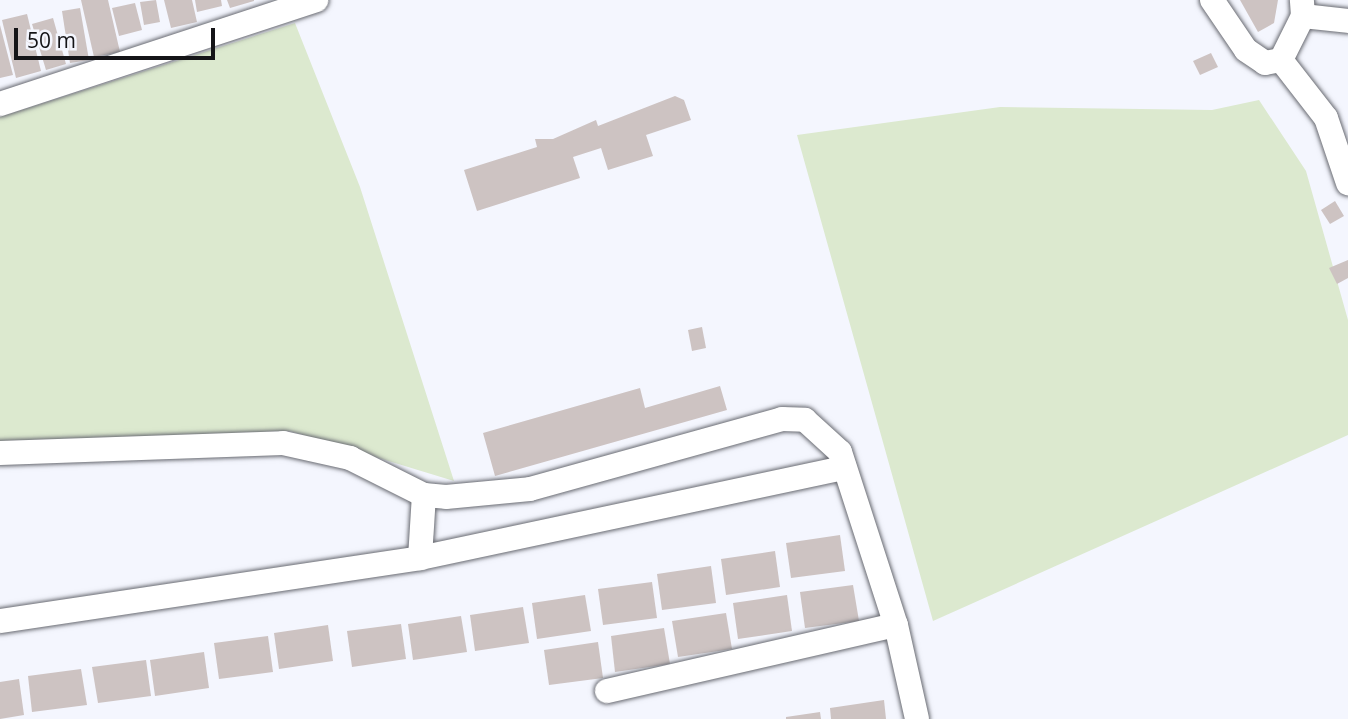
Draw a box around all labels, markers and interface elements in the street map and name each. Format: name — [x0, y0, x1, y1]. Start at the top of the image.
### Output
scale bar — [18, 14, 219, 58]
text: 50 m — [27, 26, 76, 54]

